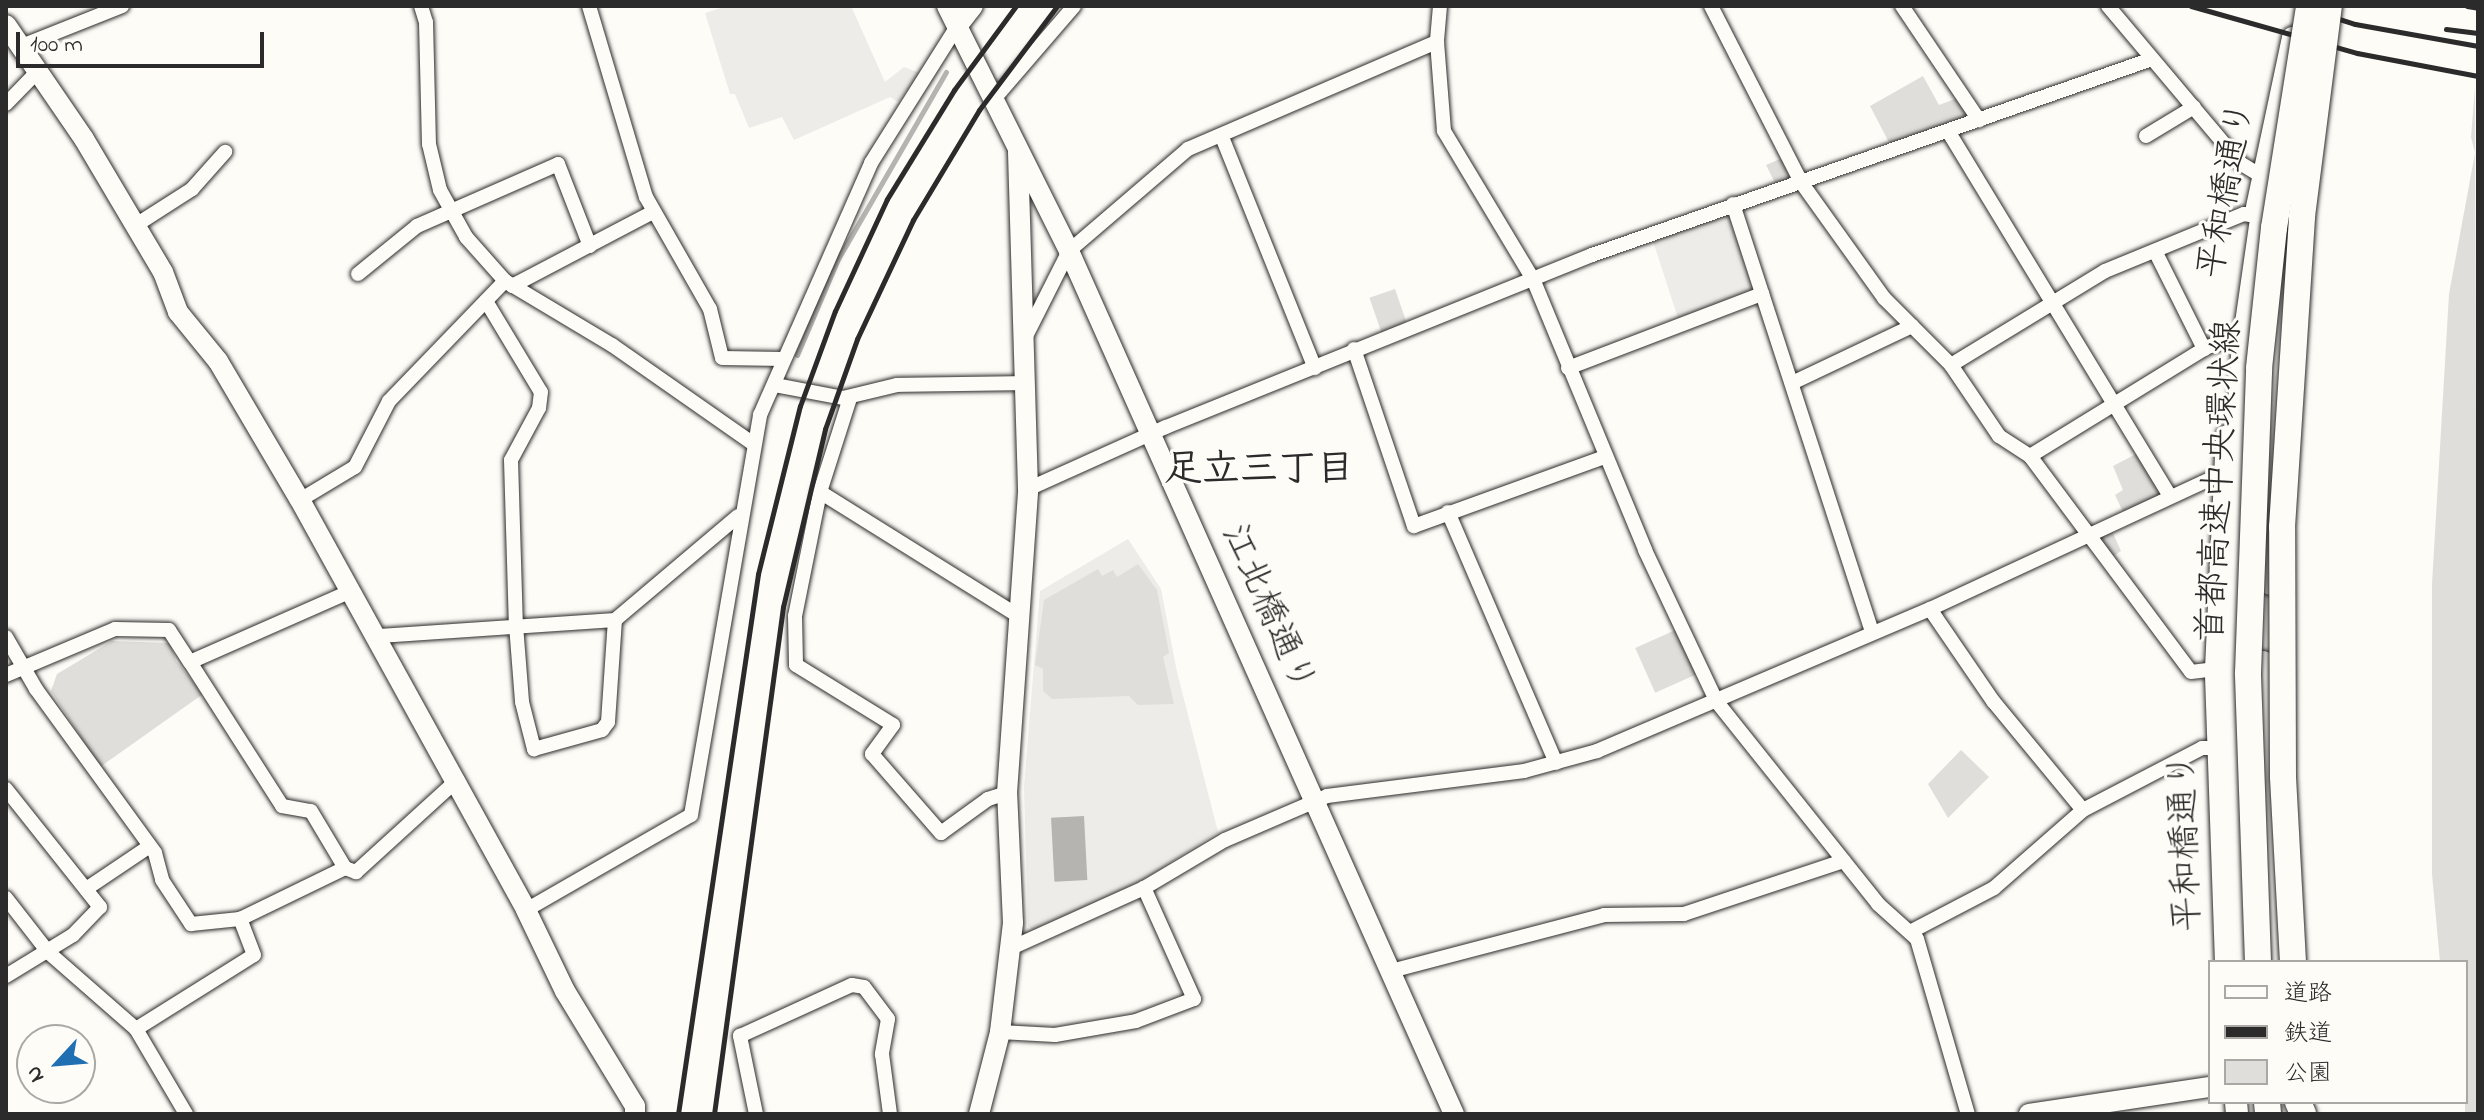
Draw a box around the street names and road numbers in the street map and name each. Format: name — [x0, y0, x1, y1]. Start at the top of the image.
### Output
street label: 平和橋通り — [2191, 98, 2265, 282]
street label: 首都高速中央環状線 — [2191, 318, 2251, 644]
street label: 江北橋通り — [1211, 518, 1323, 700]
street label: 平和橋通り — [2162, 751, 2212, 933]

